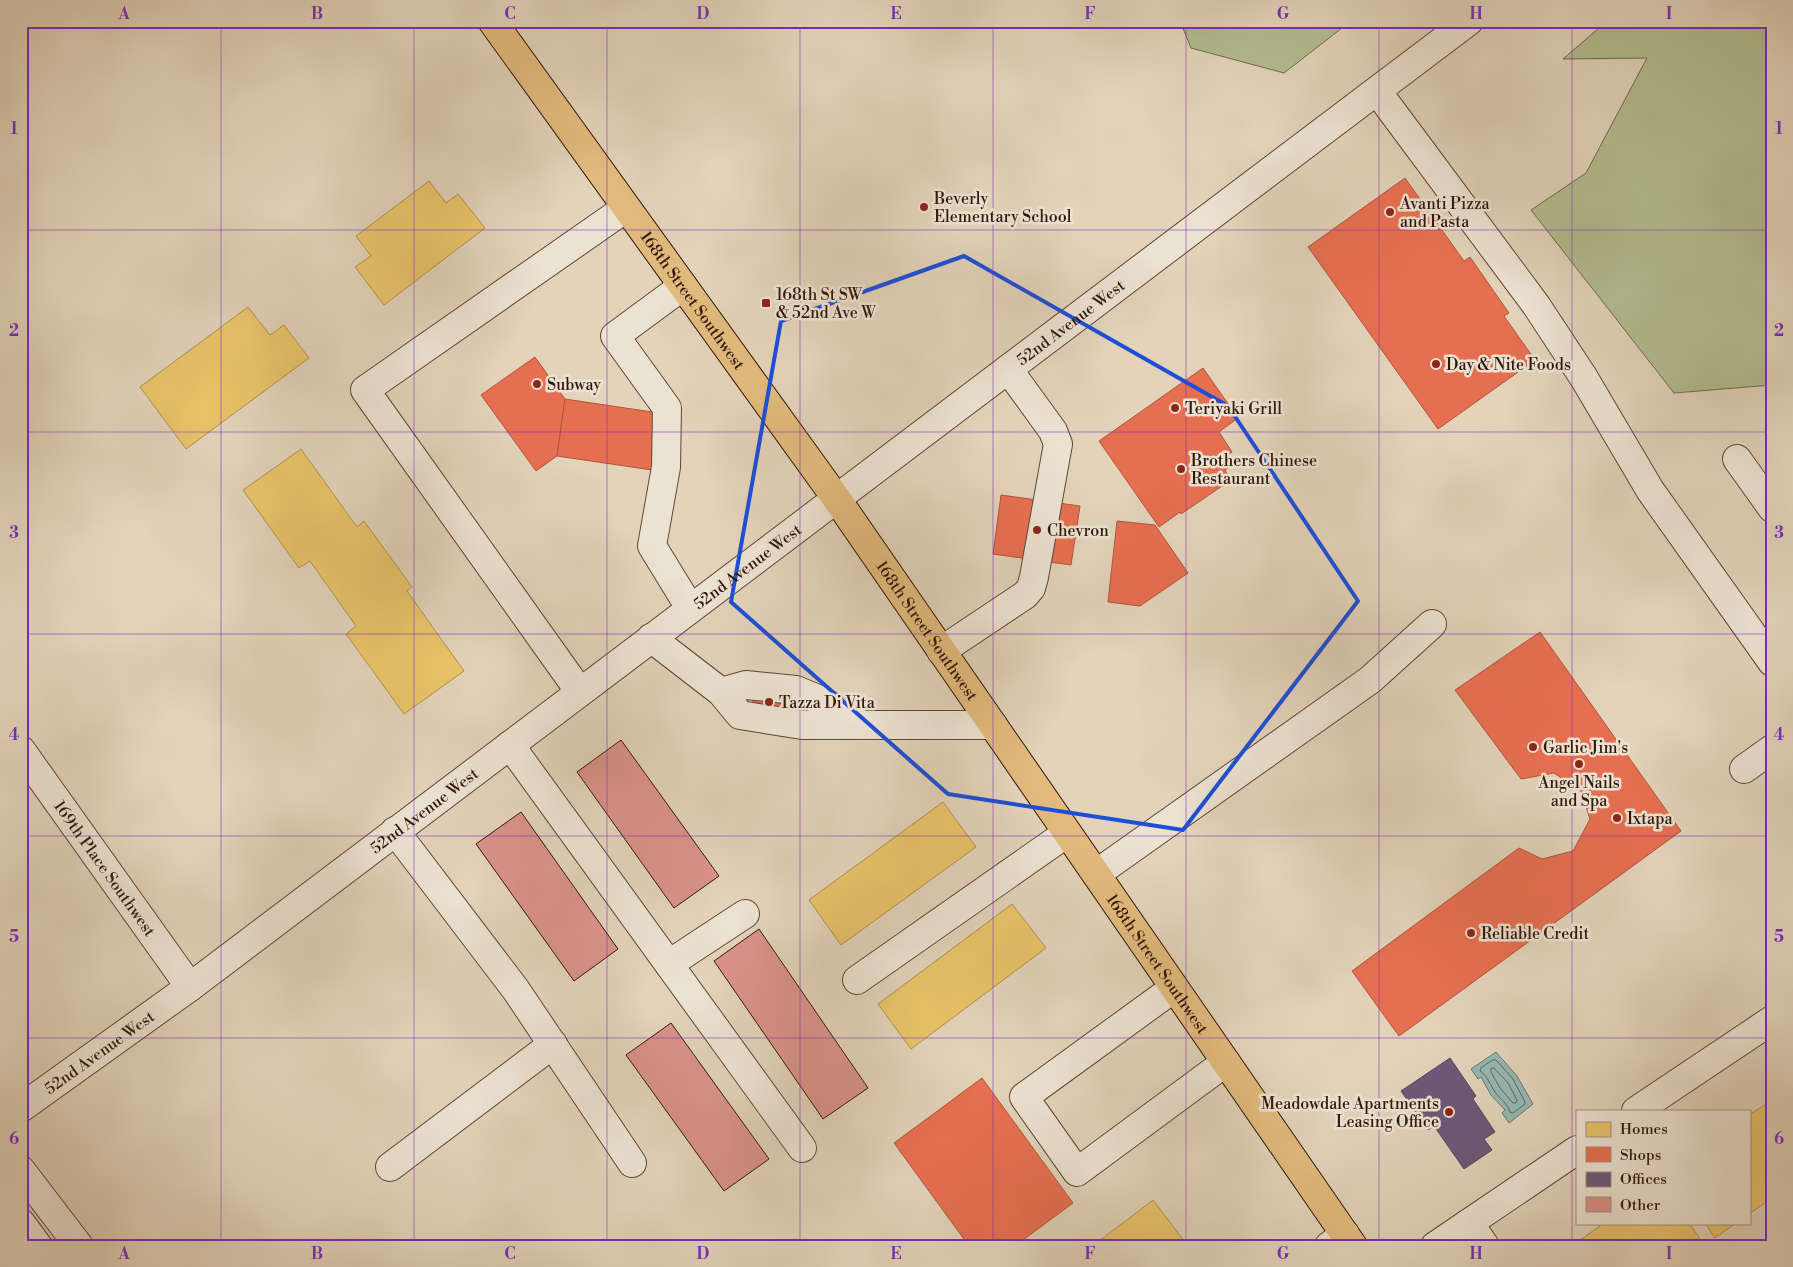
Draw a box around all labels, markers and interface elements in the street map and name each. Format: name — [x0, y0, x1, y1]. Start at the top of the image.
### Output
text: A — [117, 4, 130, 24]
text: B — [311, 4, 323, 24]
text: C — [504, 4, 516, 24]
text: D — [697, 4, 710, 24]
text: E — [890, 4, 902, 24]
text: F — [1084, 4, 1096, 24]
text: G — [1277, 4, 1290, 24]
text: H — [1469, 4, 1483, 24]
text: I — [1666, 4, 1672, 24]
text: 1 — [10, 119, 18, 139]
text: 1 — [1775, 119, 1783, 139]
place label: Beverly Elementary School — [933, 189, 1072, 227]
place label: Avanti Pizza and Pasta — [1399, 194, 1491, 232]
marker: Beverly Elementary School — [918, 201, 930, 213]
marker: Avanti Pizza and Pasta — [1384, 206, 1396, 218]
street label: 168th Street Southwest — [636, 227, 749, 374]
street label: 52nd Avenue West — [1013, 275, 1129, 370]
place label: 168th St SW & 52nd Ave W — [776, 285, 876, 323]
marker: 168th St SW & 52nd Ave W — [760, 297, 772, 309]
text: 2 — [9, 321, 19, 341]
text: 2 — [1774, 321, 1784, 341]
place label: Day & Nite Foods — [1446, 355, 1571, 375]
marker: Day & Nite Foods — [1430, 358, 1442, 370]
place label: Subway — [547, 375, 601, 395]
marker: Subway — [531, 378, 543, 390]
place label: Teriyaki Grill — [1185, 399, 1282, 419]
marker: Teriyaki Grill — [1169, 402, 1181, 414]
place label: Brothers Chinese Restaurant — [1190, 451, 1317, 489]
marker: Brothers Chinese Restaurant — [1175, 463, 1187, 475]
street label: 52nd Avenue West — [690, 520, 806, 614]
place label: Chevron — [1047, 521, 1109, 541]
text: 3 — [9, 523, 19, 543]
text: 3 — [1774, 523, 1784, 543]
marker: Chevron — [1031, 524, 1043, 536]
street label: 168th Street Southwest — [871, 557, 982, 705]
place label: Tazza Di Vita — [779, 693, 876, 713]
marker: Tazza Di Vita — [763, 696, 775, 708]
text: 4 — [9, 725, 20, 745]
text: 4 — [1774, 725, 1785, 745]
place label: Garlic Jim's — [1543, 738, 1628, 758]
marker: Garlic Jim's — [1527, 741, 1539, 753]
marker: Angel Nails and Spa — [1573, 758, 1585, 770]
street label: 52nd Avenue West — [366, 764, 483, 858]
place label: Angel Nails and Spa — [1537, 773, 1620, 811]
street label: 169th Place Southwest — [49, 797, 160, 941]
place label: Ixtapa — [1627, 809, 1673, 829]
marker: Ixtapa — [1611, 812, 1623, 824]
street label: 168th Street Southwest — [1102, 890, 1212, 1038]
place label: Reliable Credit — [1481, 924, 1589, 944]
text: 5 — [9, 927, 19, 947]
marker: Reliable Credit — [1465, 927, 1477, 939]
text: 5 — [1774, 927, 1784, 947]
street label: 52nd Avenue West — [41, 1007, 159, 1099]
place label: Meadowdale Apartments Leasing Office — [1261, 1094, 1439, 1132]
marker: Meadowdale Apartments Leasing Office — [1443, 1106, 1455, 1118]
legend — [1576, 1110, 1750, 1224]
text: Homes — [1620, 1120, 1668, 1139]
text: 6 — [9, 1129, 19, 1149]
text: 6 — [1774, 1129, 1784, 1149]
text: Shops — [1620, 1146, 1661, 1165]
text: Offices — [1620, 1170, 1667, 1189]
text: Other — [1620, 1196, 1661, 1215]
text: A — [117, 1244, 130, 1264]
text: B — [311, 1244, 323, 1264]
text: C — [504, 1244, 516, 1264]
text: D — [697, 1244, 710, 1264]
text: E — [890, 1244, 902, 1264]
text: F — [1084, 1244, 1096, 1264]
text: G — [1277, 1244, 1290, 1264]
text: H — [1469, 1244, 1483, 1264]
text: I — [1666, 1244, 1672, 1264]

